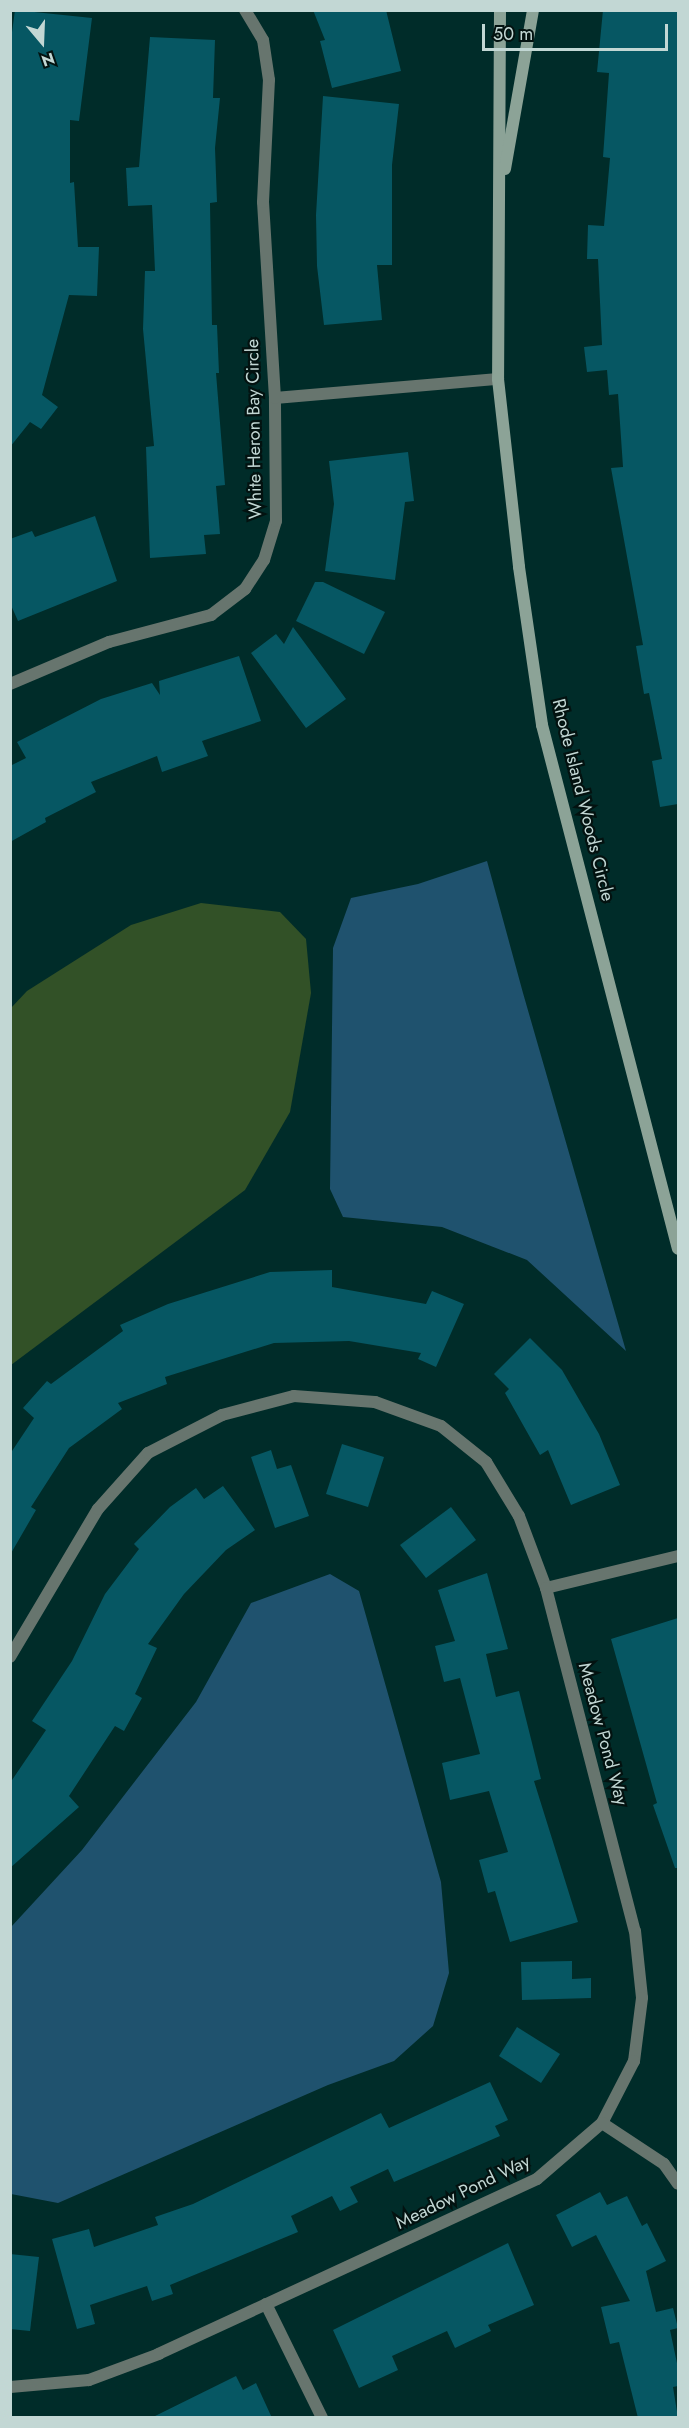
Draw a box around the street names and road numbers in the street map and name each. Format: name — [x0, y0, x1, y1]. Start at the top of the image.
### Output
street label: White Heron Bay Circle — [242, 339, 266, 519]
street label: Rhode Island Woods Circle — [547, 697, 619, 903]
street label: Meadow Pond Way — [574, 1660, 632, 1808]
street label: Meadow Pond Way — [392, 2150, 534, 2234]

